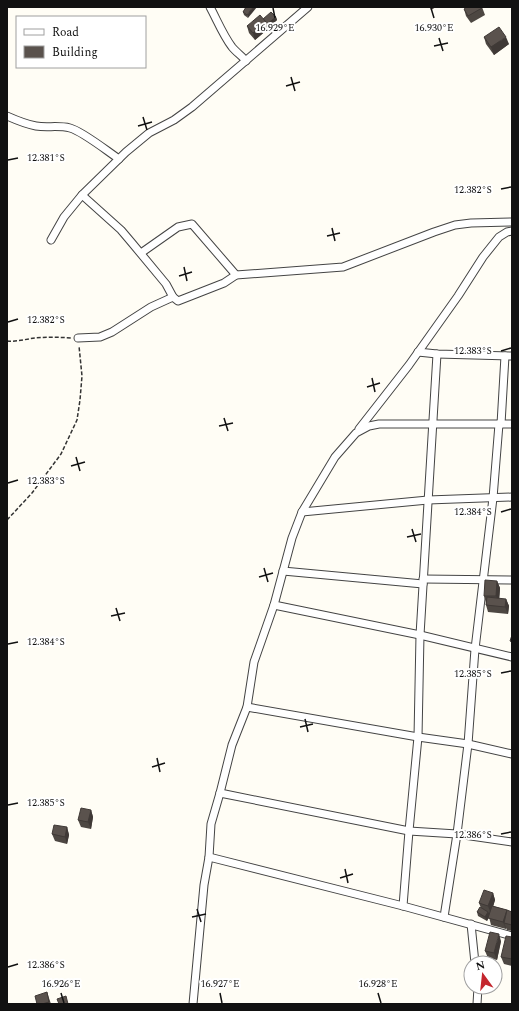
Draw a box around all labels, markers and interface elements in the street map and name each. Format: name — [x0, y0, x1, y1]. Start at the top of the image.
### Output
legend — [16, 16, 146, 68]
text: 16.929°E — [255, 20, 295, 36]
text: 16.930°E — [414, 20, 454, 36]
text: Road — [52, 23, 79, 42]
text: Building — [52, 43, 98, 62]
text: 12.381°S — [27, 150, 65, 166]
text: 12.382°S — [454, 182, 492, 198]
text: 12.382°S — [27, 312, 65, 328]
text: 12.383°S — [454, 343, 492, 359]
text: 12.383°S — [27, 473, 65, 489]
text: 12.384°S — [454, 504, 492, 520]
text: 12.384°S — [27, 634, 65, 650]
text: 12.385°S — [454, 666, 492, 682]
text: 12.385°S — [27, 795, 65, 811]
text: 12.386°S — [454, 827, 492, 843]
north arrow — [463, 955, 503, 995]
text: N — [474, 956, 487, 975]
text: 12.386°S — [27, 957, 65, 973]
text: 16.926°E — [41, 976, 81, 992]
text: 16.927°E — [200, 976, 240, 992]
text: 16.928°E — [358, 976, 398, 992]

